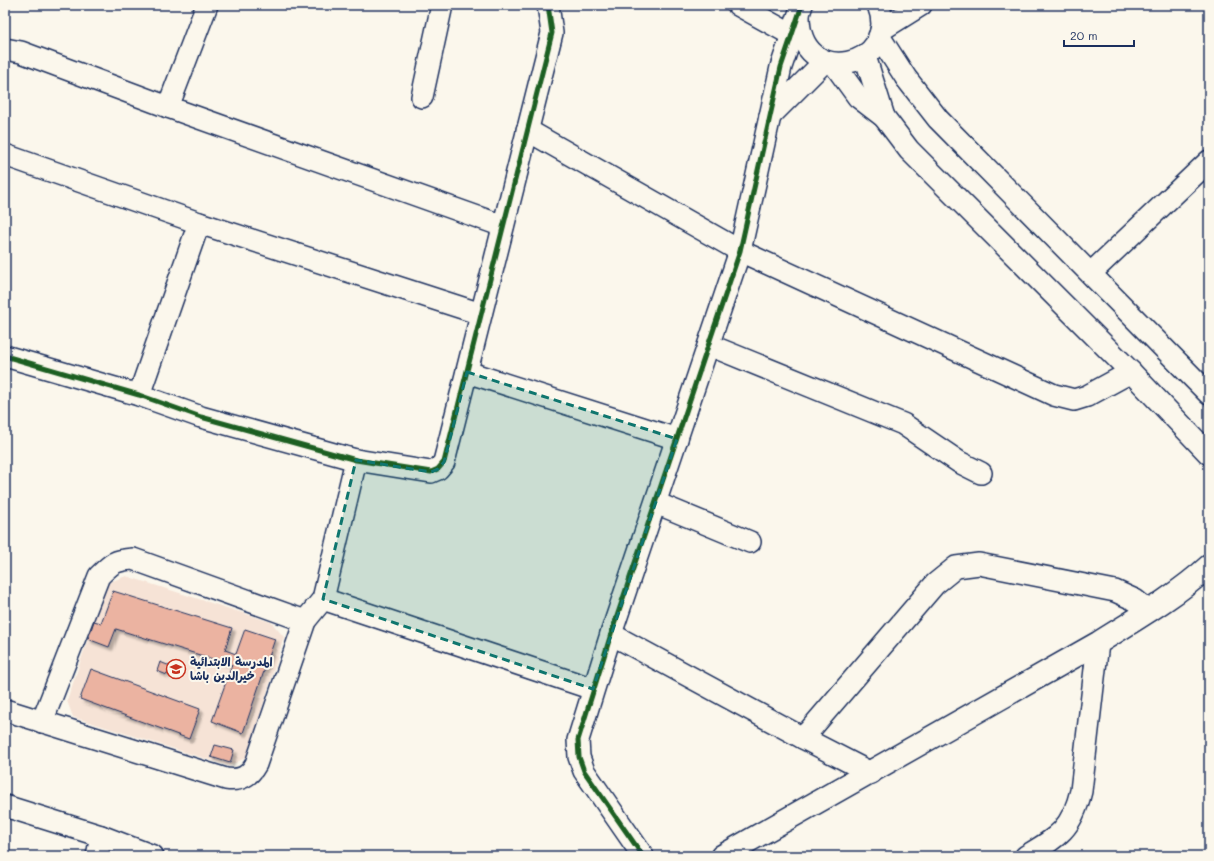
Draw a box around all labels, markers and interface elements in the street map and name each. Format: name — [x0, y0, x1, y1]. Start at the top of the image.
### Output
scale bar — [1064, 22, 1134, 48]
text: 20 m — [1070, 27, 1098, 43]
place label: المدرسة الابتدائية خيرالدين باشا — [190, 653, 273, 683]
school or university icon: المدرسة الابتدائية خيرالدين باشا — [165, 658, 187, 680]

